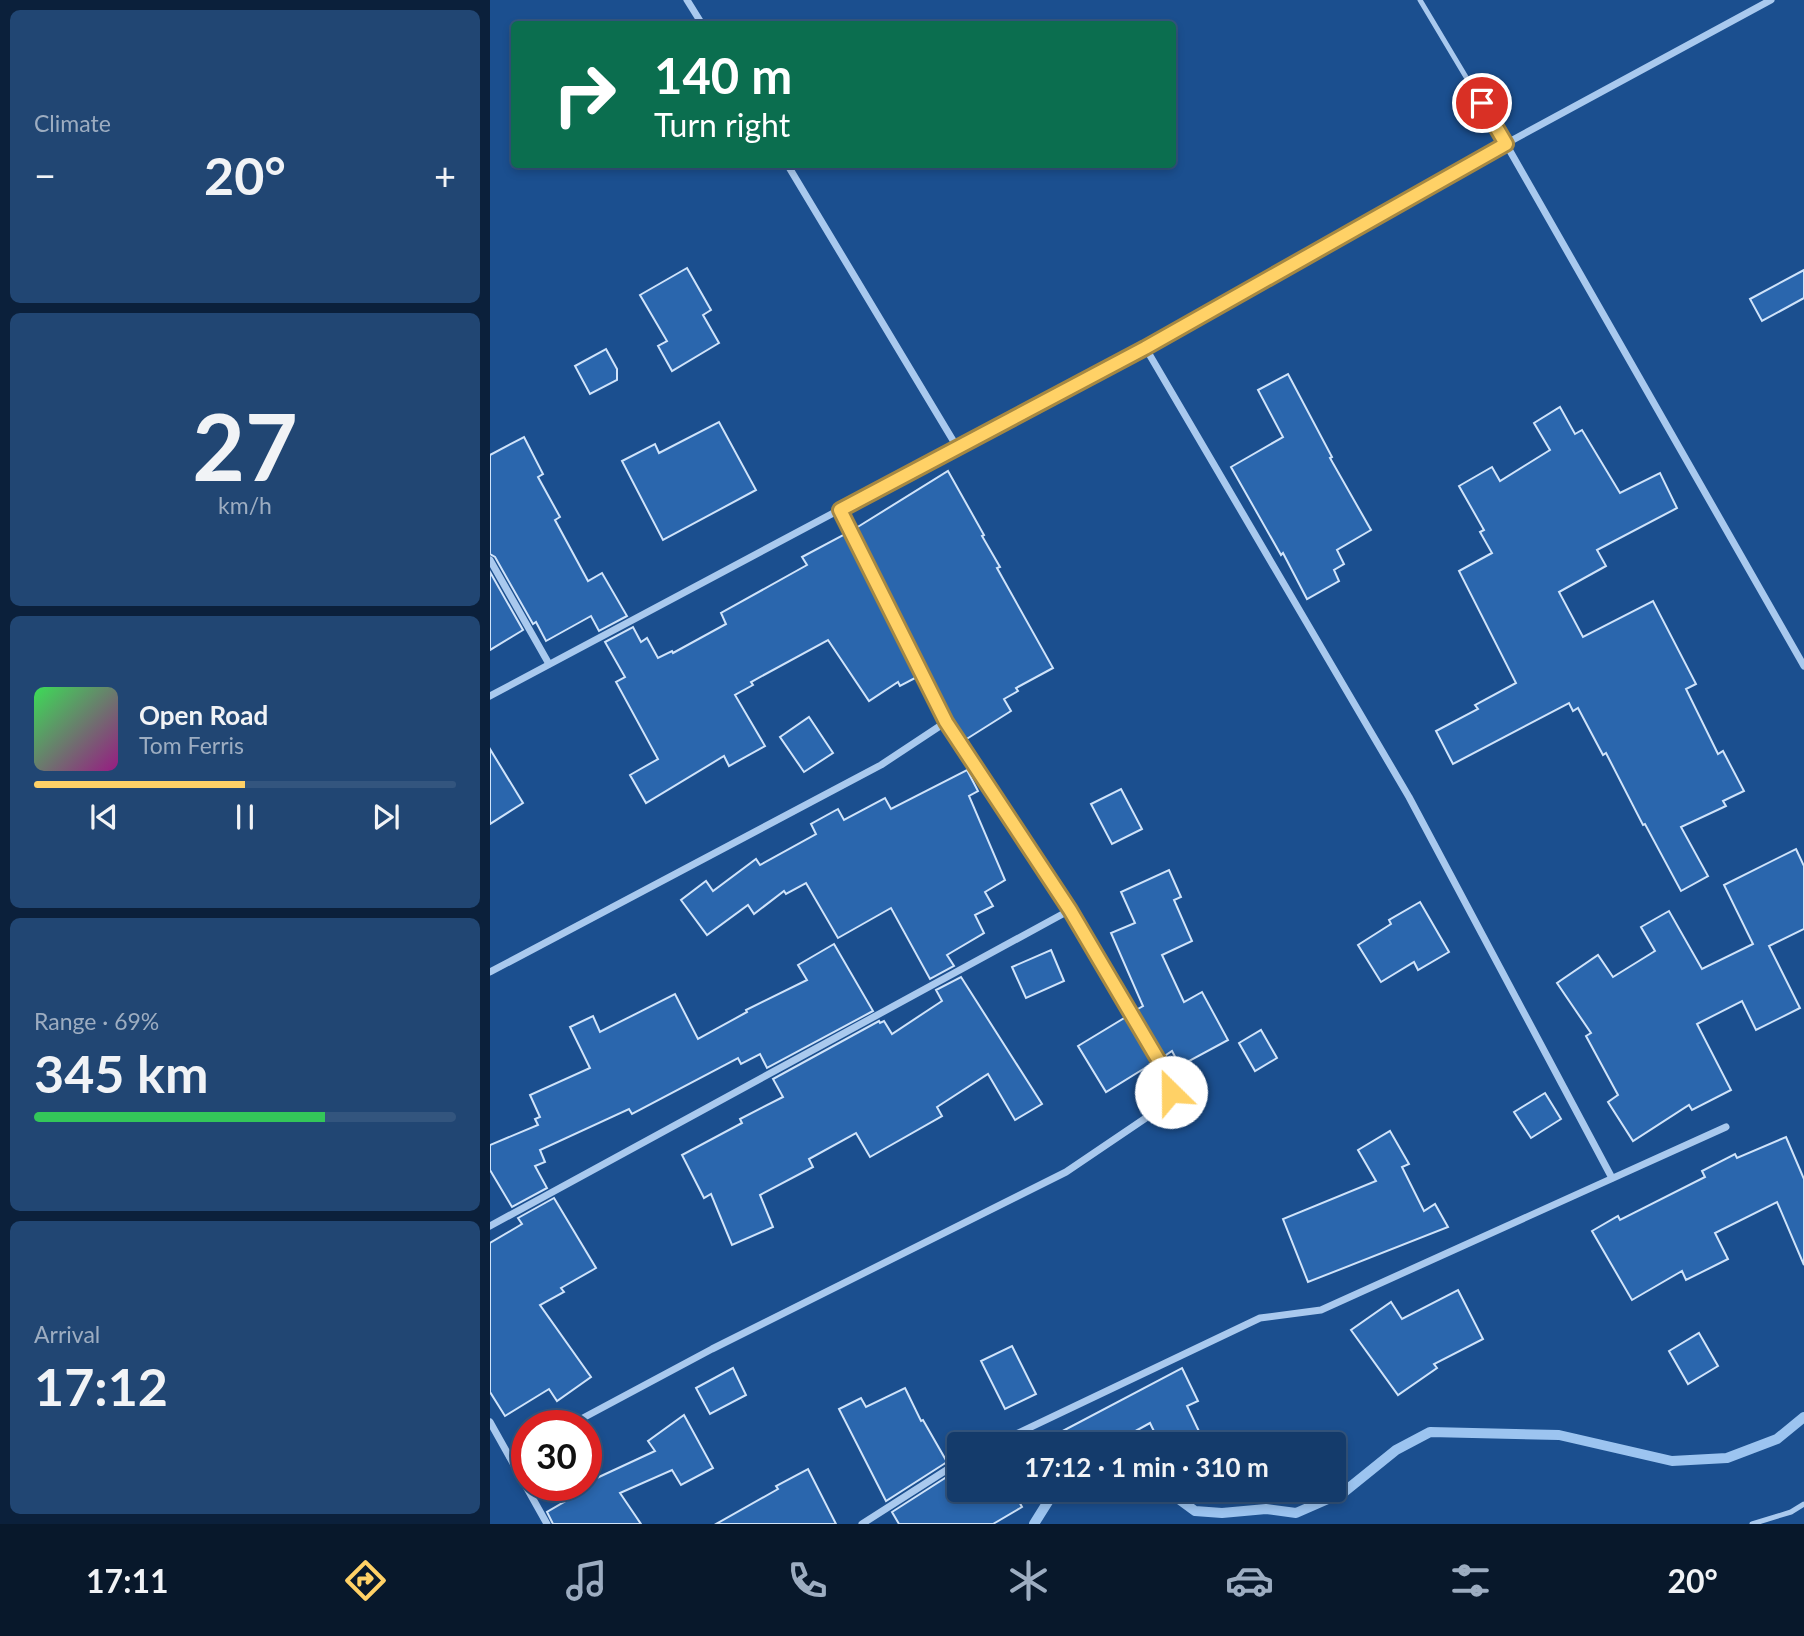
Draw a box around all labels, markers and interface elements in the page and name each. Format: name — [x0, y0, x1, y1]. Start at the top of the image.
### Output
text: 140 m — [654, 46, 792, 104]
icon: right — [539, 49, 630, 140]
pin — [1452, 73, 1512, 133]
icon: arrive — [1463, 84, 1501, 122]
text: Turn right — [654, 105, 790, 144]
text: Climate — [34, 109, 111, 137]
text: 20° — [204, 144, 286, 206]
text: − — [34, 152, 56, 198]
text: + — [434, 152, 456, 198]
text: 27 — [192, 391, 298, 500]
text: km/h — [218, 491, 272, 519]
text: Open Road — [139, 699, 268, 731]
text: Tom Ferris — [139, 731, 244, 759]
icon: previous — [85, 798, 123, 836]
icon: pause — [226, 798, 264, 836]
icon: next — [367, 798, 405, 836]
text: Range · 69% — [34, 1007, 159, 1035]
text: 345 km — [34, 1042, 208, 1104]
position arrow — [1134, 1055, 1208, 1129]
text: Arrival — [34, 1320, 100, 1348]
text: 17:12 — [34, 1355, 168, 1417]
speed limit sign: 30 — [511, 1410, 602, 1501]
text: 17:12 · 1 min · 310 m — [1024, 1451, 1269, 1483]
icon: directions — [341, 1556, 390, 1605]
icon: music — [562, 1556, 611, 1605]
icon: phone — [783, 1556, 832, 1605]
icon: climate — [1004, 1556, 1053, 1605]
icon: car — [1225, 1556, 1274, 1605]
icon: filters — [1446, 1556, 1495, 1605]
text: 17:11 — [86, 1561, 169, 1600]
text: 20° — [1667, 1561, 1718, 1600]

